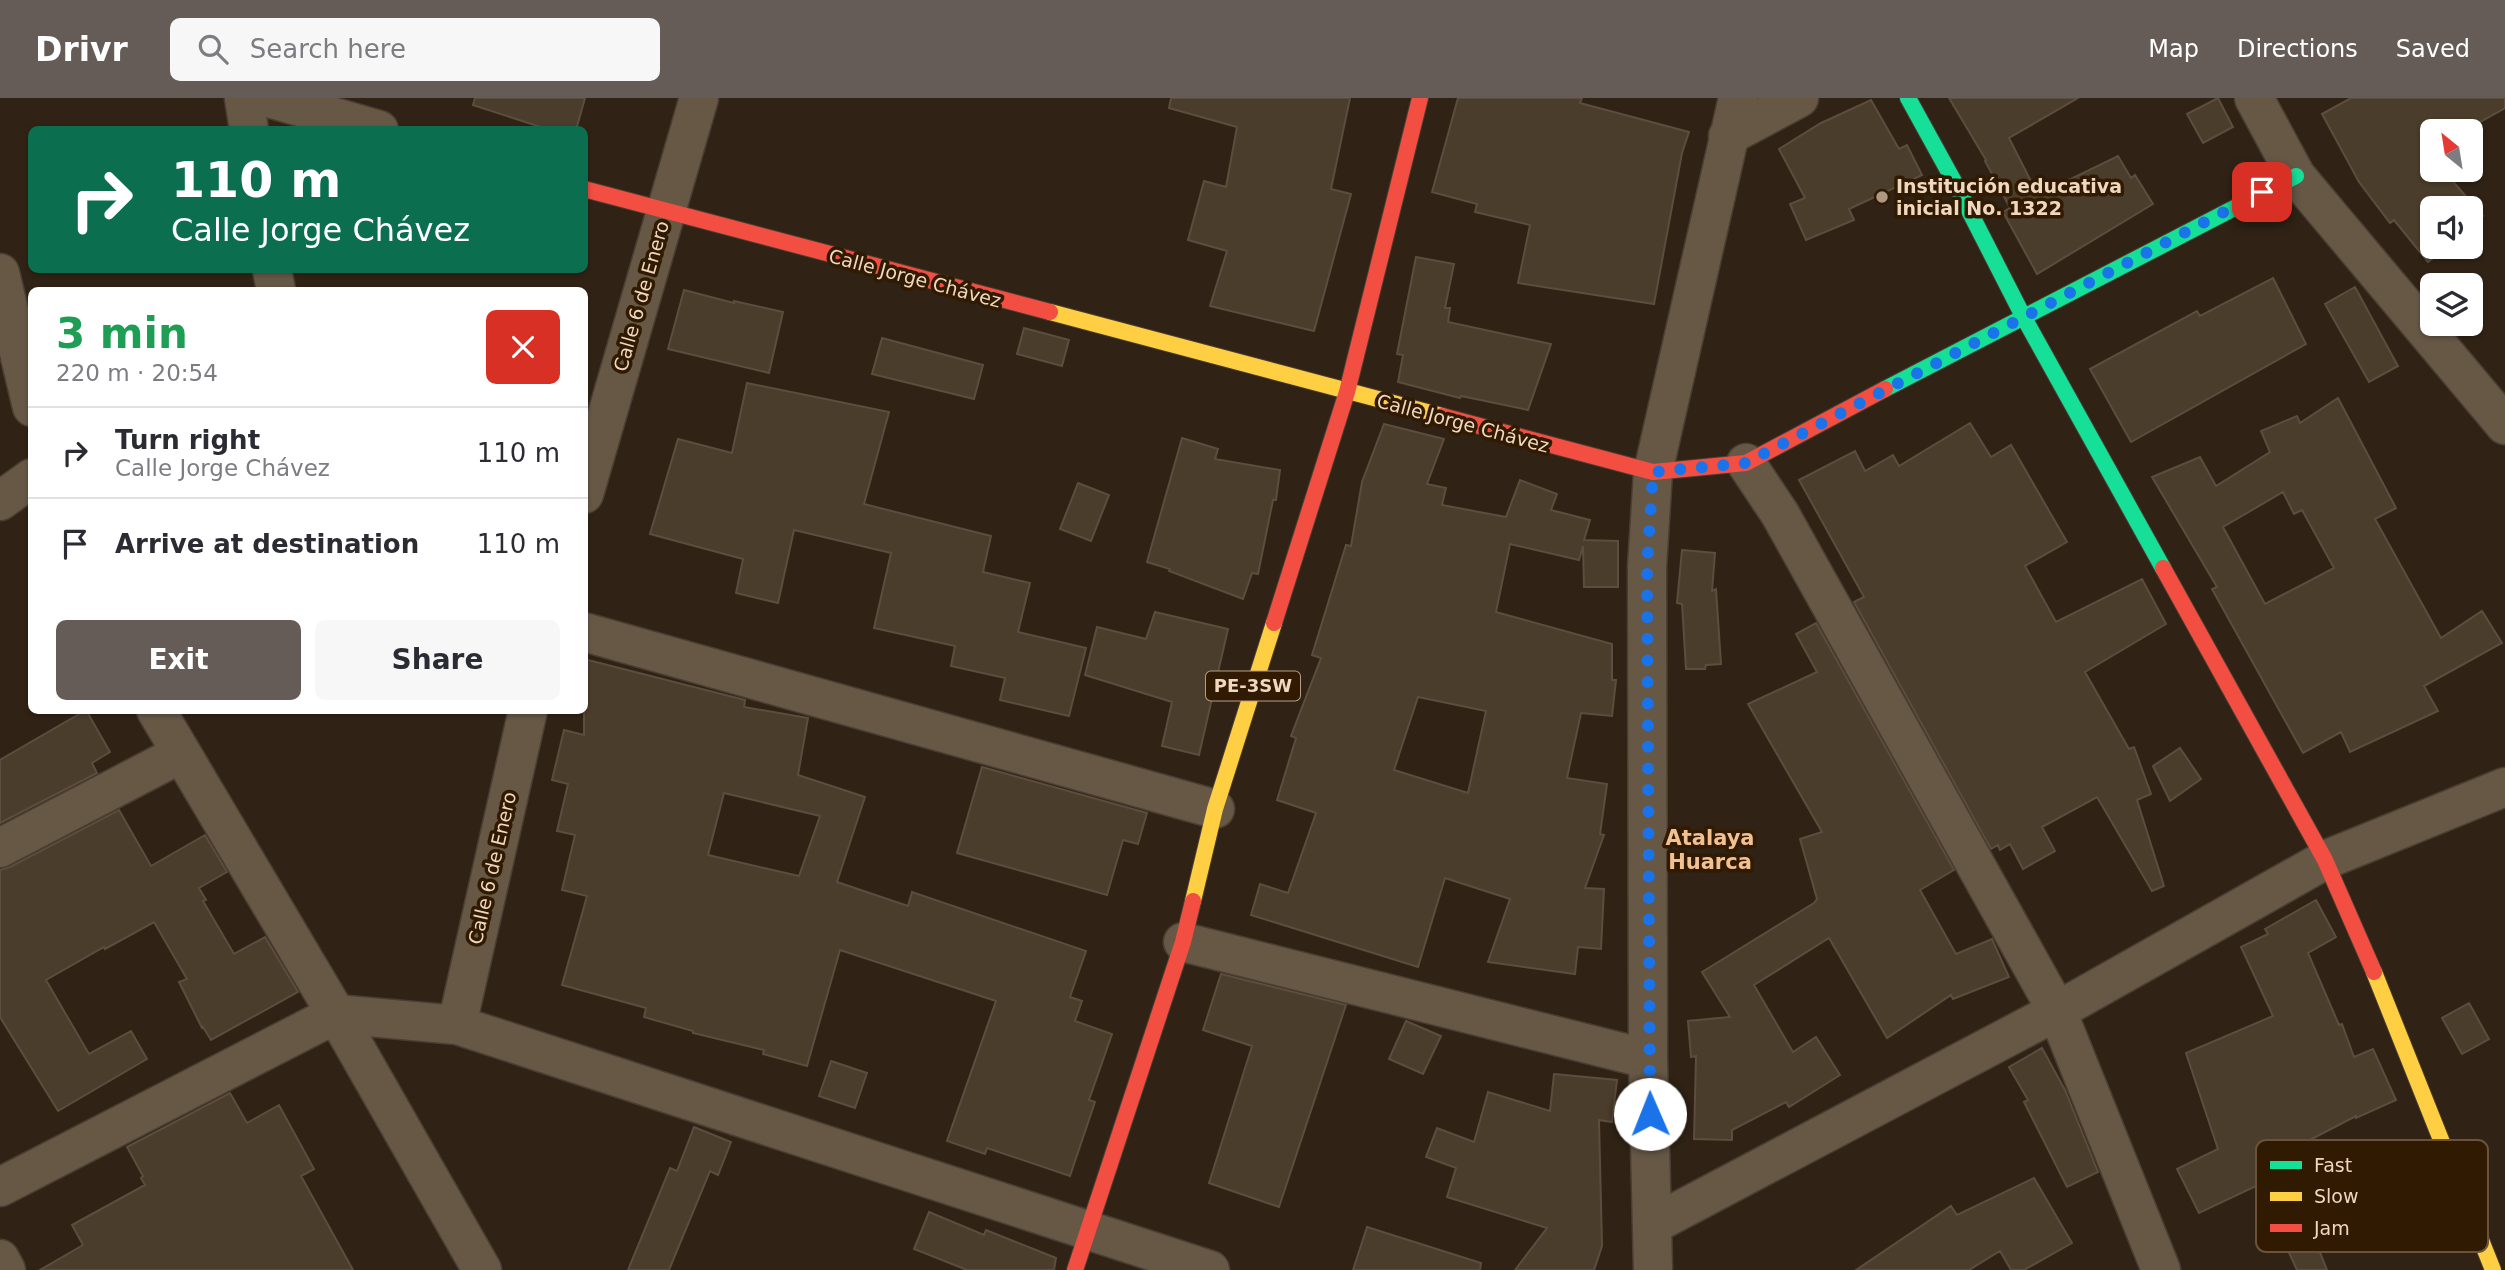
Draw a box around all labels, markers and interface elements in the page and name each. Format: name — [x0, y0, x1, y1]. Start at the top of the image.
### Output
search box — [170, 18, 660, 81]
text: Drivr — [35, 30, 128, 69]
icon: search — [194, 30, 232, 68]
text: Search here — [250, 34, 406, 64]
text: Map — [2148, 35, 2199, 63]
text: Directions — [2237, 35, 2358, 63]
text: Saved — [2396, 35, 2470, 63]
north arrow — [2420, 119, 2483, 182]
map controls — [2420, 119, 2483, 336]
text: 110 m — [171, 152, 341, 209]
icon: right — [56, 154, 147, 245]
pin — [2232, 162, 2292, 222]
icon: arrive — [2243, 173, 2281, 211]
place label: Institución educativa inicial No. 1322 — [1896, 175, 2122, 219]
marker: Institución educativa inicial No. 1322 — [1874, 189, 1890, 205]
button: sound — [2420, 196, 2483, 259]
text: Calle Jorge Chávez — [171, 211, 470, 249]
street label: Calle 6 de Enero — [609, 218, 673, 374]
street label: Calle Jorge Chávez — [826, 244, 1004, 312]
button: layers — [2420, 273, 2483, 336]
text: 3 min — [56, 309, 188, 358]
button: close — [486, 310, 560, 384]
text: 220 m · 20:54 — [56, 360, 218, 386]
street label: Calle Jorge Chávez — [1374, 389, 1552, 457]
text: Turn right — [115, 425, 260, 455]
icon: right — [56, 434, 94, 472]
text: 110 m — [477, 438, 560, 468]
text: Calle Jorge Chávez — [115, 455, 330, 481]
icon: arrive — [56, 525, 94, 563]
text: Arrive at destination — [115, 529, 419, 559]
text: 110 m — [477, 529, 560, 559]
button: Exit — [56, 620, 301, 700]
button: Share — [315, 620, 560, 700]
road number: PE-3SW — [1206, 672, 1300, 700]
street label: Calle 6 de Enero — [464, 790, 520, 946]
district label: Atalaya Huarca — [1665, 826, 1755, 874]
position arrow — [1613, 1077, 1687, 1151]
legend — [2256, 1140, 2488, 1252]
text: Fast — [2314, 1154, 2352, 1176]
text: Slow — [2314, 1185, 2359, 1207]
text: Jam — [2313, 1217, 2350, 1239]

